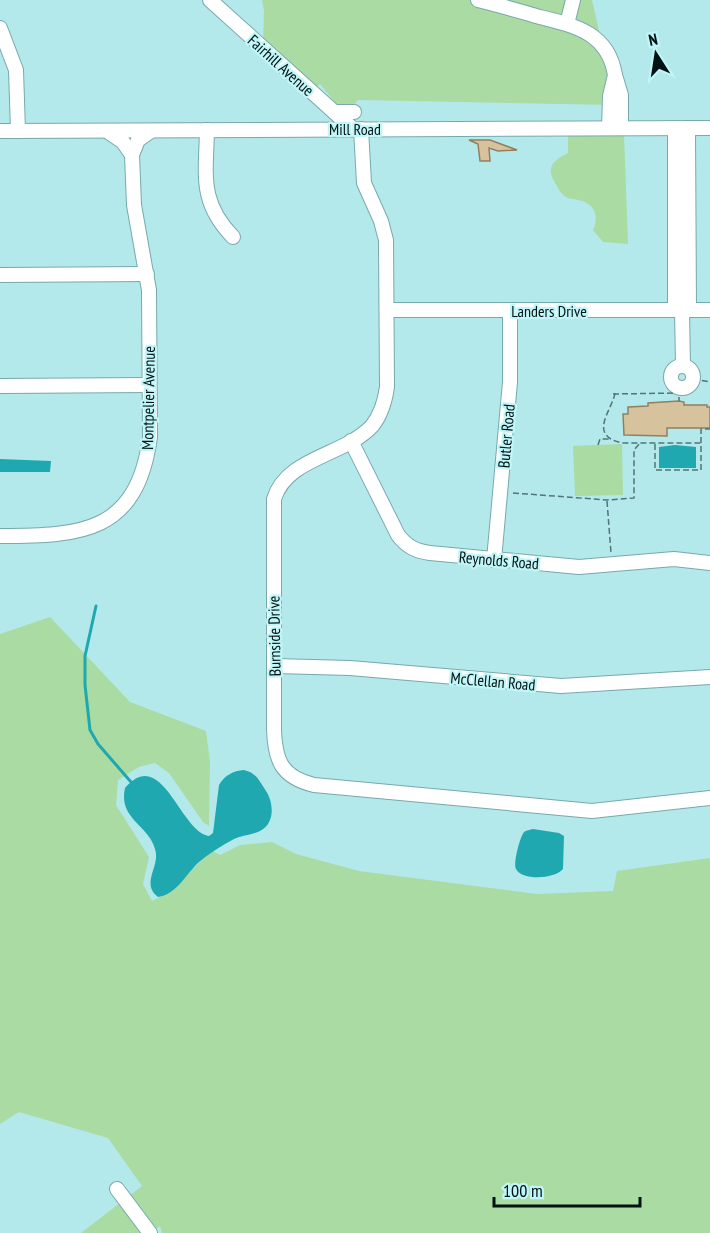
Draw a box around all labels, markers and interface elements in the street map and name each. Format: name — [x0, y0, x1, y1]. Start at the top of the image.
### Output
north arrow — [626, 24, 686, 84]
text: N — [647, 29, 659, 50]
street label: Fairhill Avenue — [244, 30, 318, 100]
street label: Mill Road — [329, 119, 381, 139]
street label: Landers Drive — [511, 301, 587, 321]
street label: Montpelier Avenue — [137, 346, 159, 450]
street label: Butler Road — [493, 403, 519, 469]
street label: Reynolds Road — [458, 547, 540, 573]
street label: Burnside Drive — [263, 595, 285, 677]
street label: McClellan Road — [450, 667, 536, 695]
scale bar — [494, 1170, 640, 1208]
text: 100 m — [503, 1179, 543, 1202]

